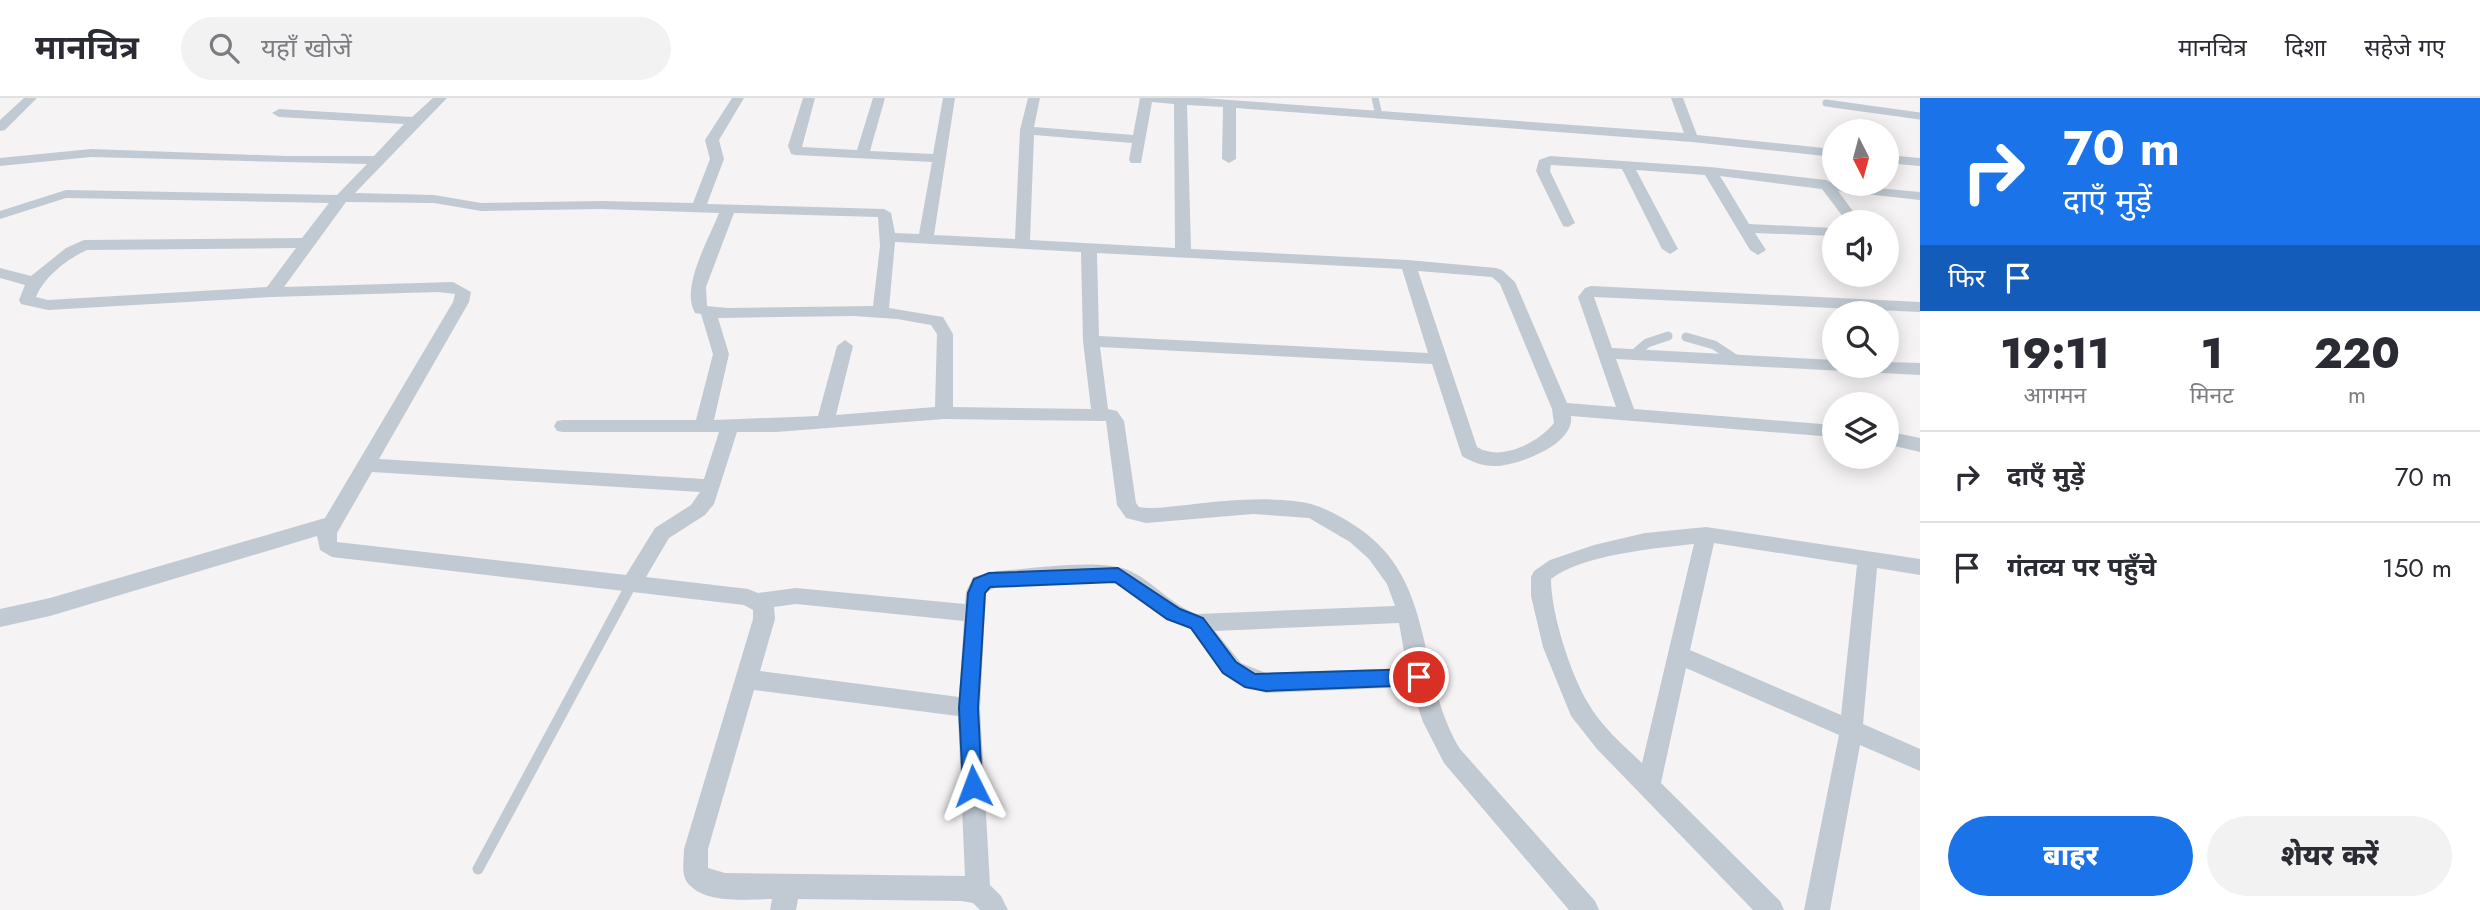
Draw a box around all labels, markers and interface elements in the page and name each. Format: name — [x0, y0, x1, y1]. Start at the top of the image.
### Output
search box — [181, 17, 671, 80]
text: मानचित्र — [35, 24, 139, 71]
icon: search — [205, 29, 243, 67]
text: यहाँ खोजें — [261, 29, 352, 67]
text: मानचित्र — [2178, 30, 2247, 65]
text: दिशा — [2285, 30, 2326, 65]
text: सहेजे गए — [2364, 30, 2445, 65]
text: 70 m — [2063, 113, 2180, 183]
north arrow — [1822, 119, 1899, 196]
map controls — [1822, 119, 1899, 469]
icon: right — [1948, 126, 2039, 217]
text: दाएँ मुड़ें — [2063, 178, 2152, 224]
button: sound — [1822, 210, 1899, 287]
text: फिर — [1948, 259, 1985, 297]
icon: arrive — [1999, 259, 2037, 297]
button: search — [1822, 301, 1899, 378]
text: 19:11 — [2000, 323, 2110, 384]
text: 1 — [2201, 323, 2223, 384]
text: 220 — [2314, 323, 2400, 384]
text: आगमन — [2023, 378, 2086, 412]
text: मिनट — [2190, 378, 2234, 412]
text: m — [2348, 378, 2366, 412]
button: layers — [1822, 392, 1899, 469]
text: दाएँ मुड़ें — [2007, 457, 2085, 495]
icon: right — [1948, 458, 1986, 496]
text: 70 m — [2395, 458, 2452, 496]
text: गंतव्य पर पहुँचे — [2007, 548, 2156, 586]
icon: arrive — [1948, 549, 1986, 587]
text: 150 m — [2382, 549, 2452, 587]
pin — [1389, 647, 1449, 707]
icon: arrive — [1400, 658, 1438, 696]
position arrow — [936, 749, 1010, 823]
button: बाहर — [1948, 816, 2193, 896]
button: शेयर करें — [2207, 816, 2452, 896]

